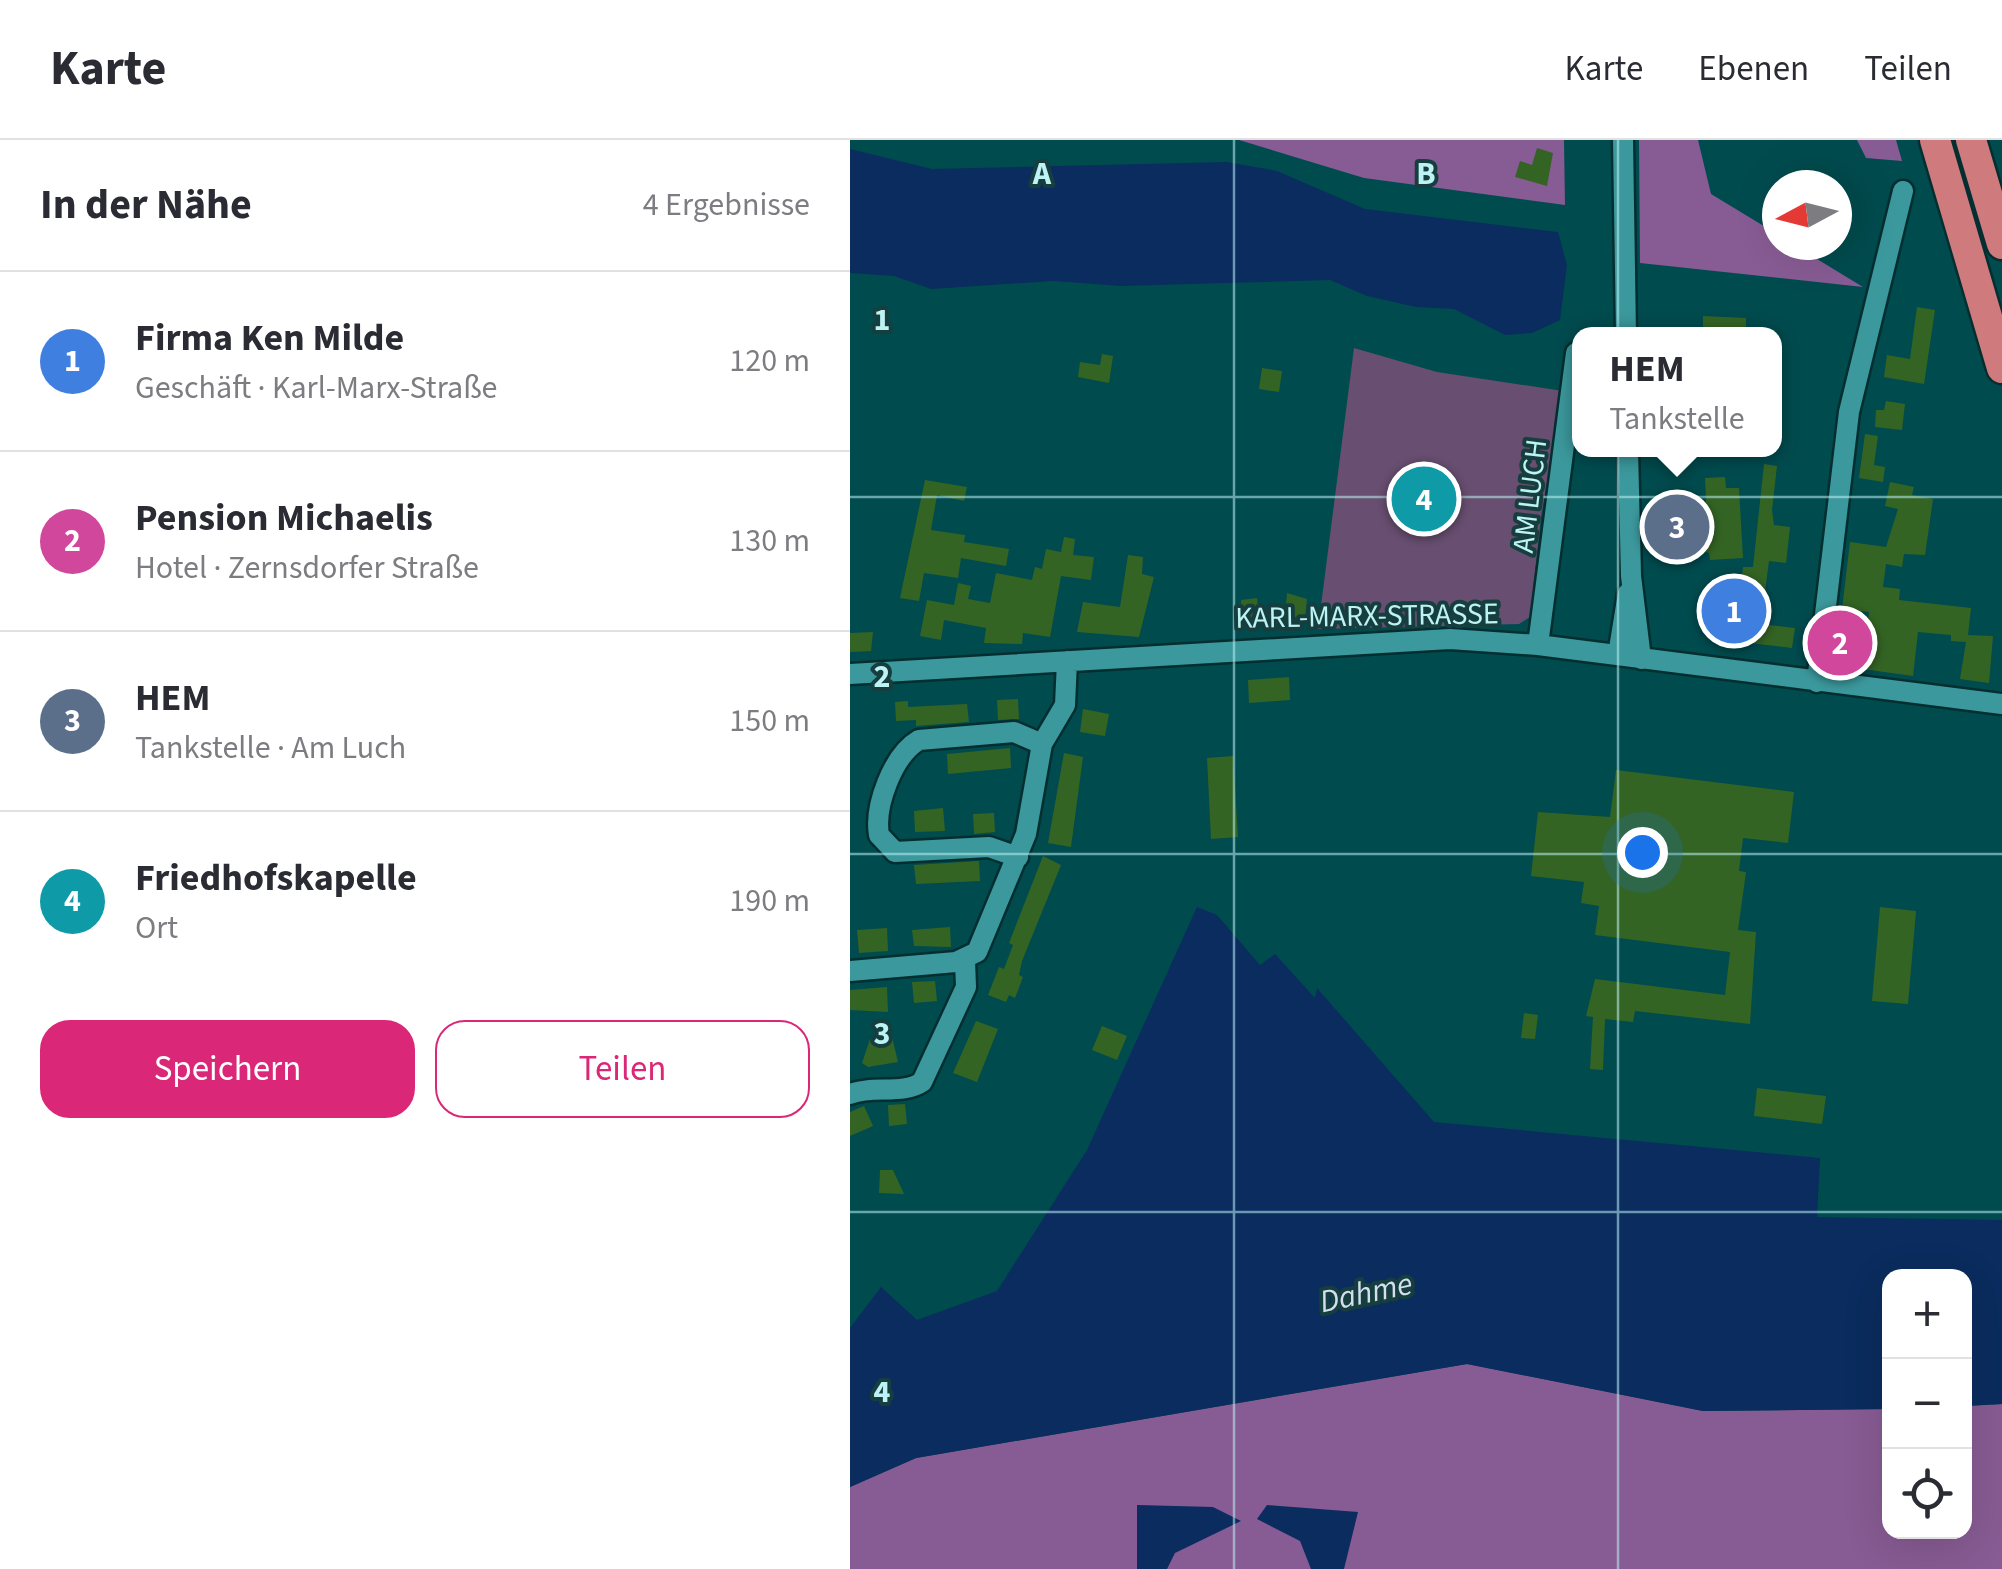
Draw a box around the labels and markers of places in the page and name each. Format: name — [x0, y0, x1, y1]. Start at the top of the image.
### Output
pin: 4 — [1392, 462, 1456, 536]
pin: 3 — [1644, 490, 1710, 564]
pin: 1 — [1702, 574, 1766, 648]
pin: 2 — [1808, 606, 1872, 680]

